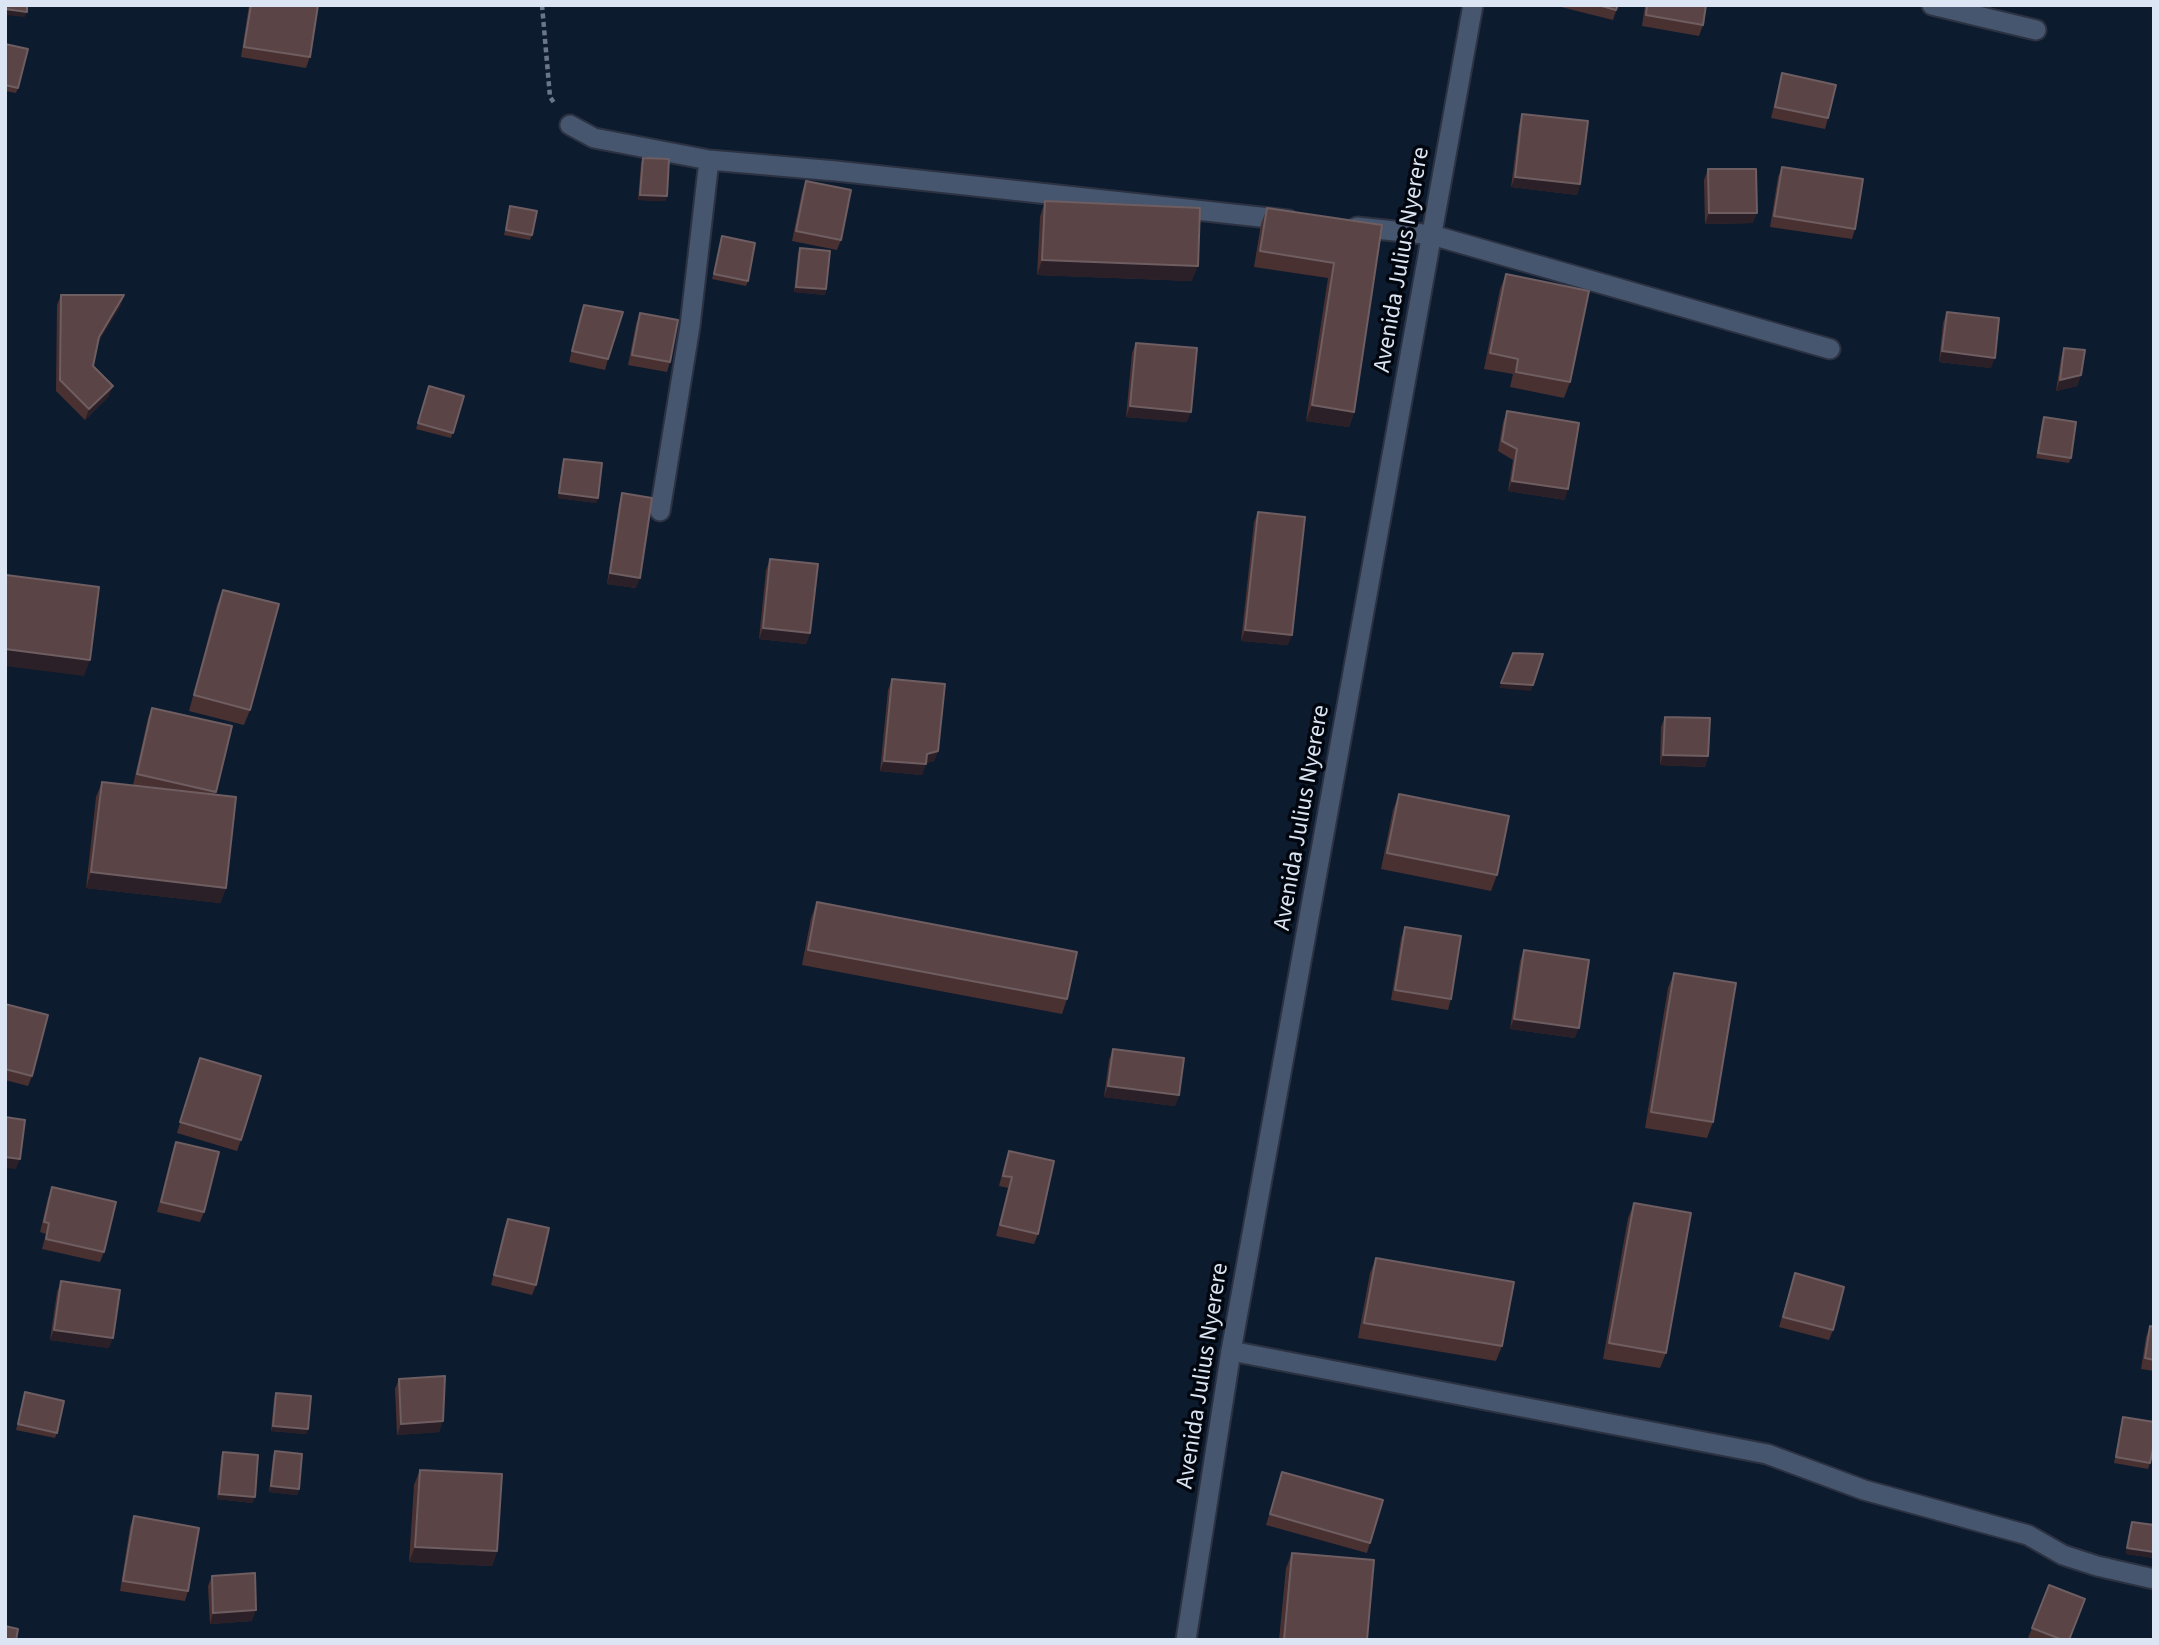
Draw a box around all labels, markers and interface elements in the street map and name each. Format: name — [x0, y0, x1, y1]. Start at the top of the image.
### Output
street label: Avenida Julius Nyerere — [1369, 145, 1437, 375]
street label: Avenida Julius Nyerere — [1269, 703, 1337, 933]
street label: Avenida Julius Nyerere — [1172, 1261, 1236, 1491]

